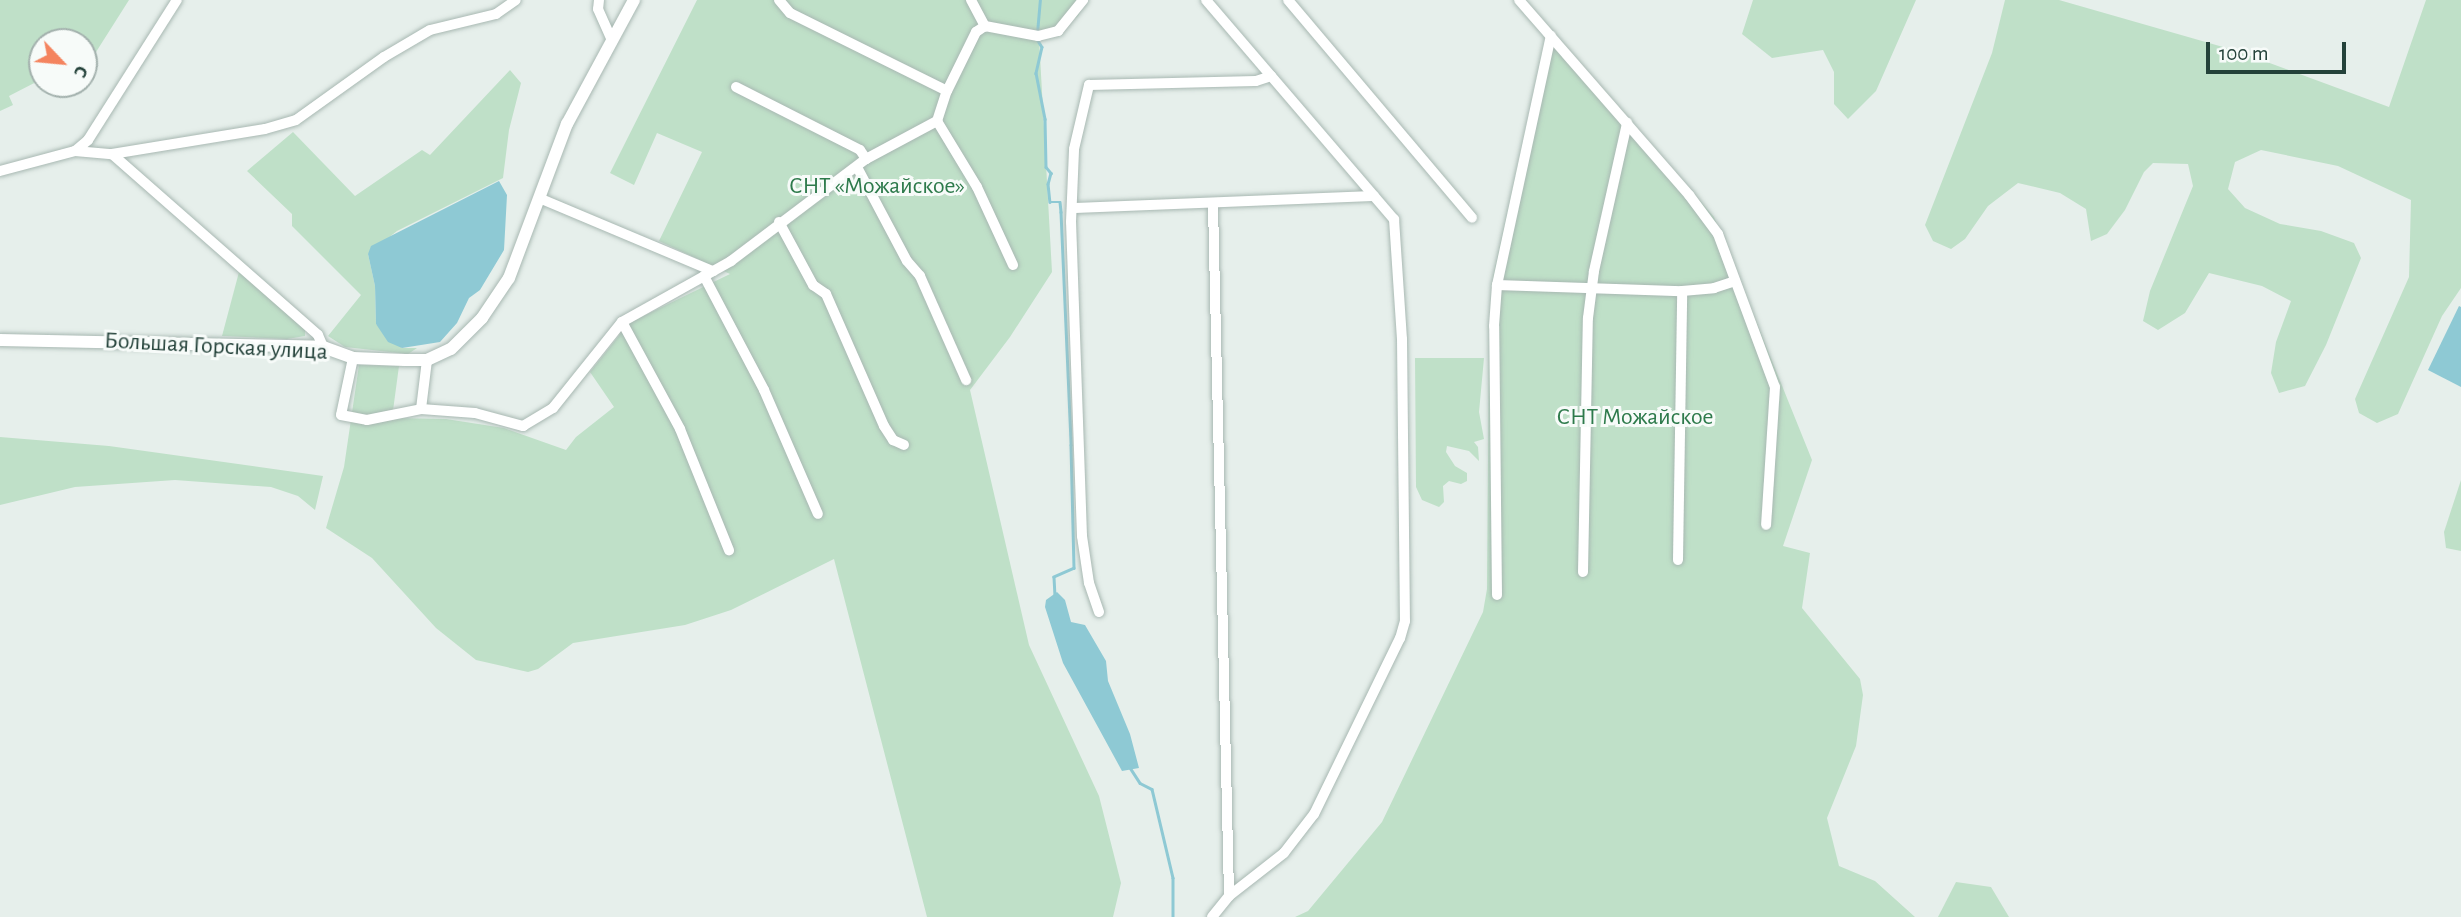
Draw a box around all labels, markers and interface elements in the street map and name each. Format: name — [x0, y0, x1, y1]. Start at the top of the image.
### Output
north arrow — [28, 28, 98, 98]
scale bar — [2209, 28, 2349, 72]
text: 100 m — [2219, 43, 2269, 64]
text: С — [70, 63, 91, 80]
park label: СНТ «Можайское» — [789, 173, 965, 201]
street label: Большая Горская улица — [103, 327, 329, 367]
park label: СНТ Можайское — [1556, 404, 1714, 432]

